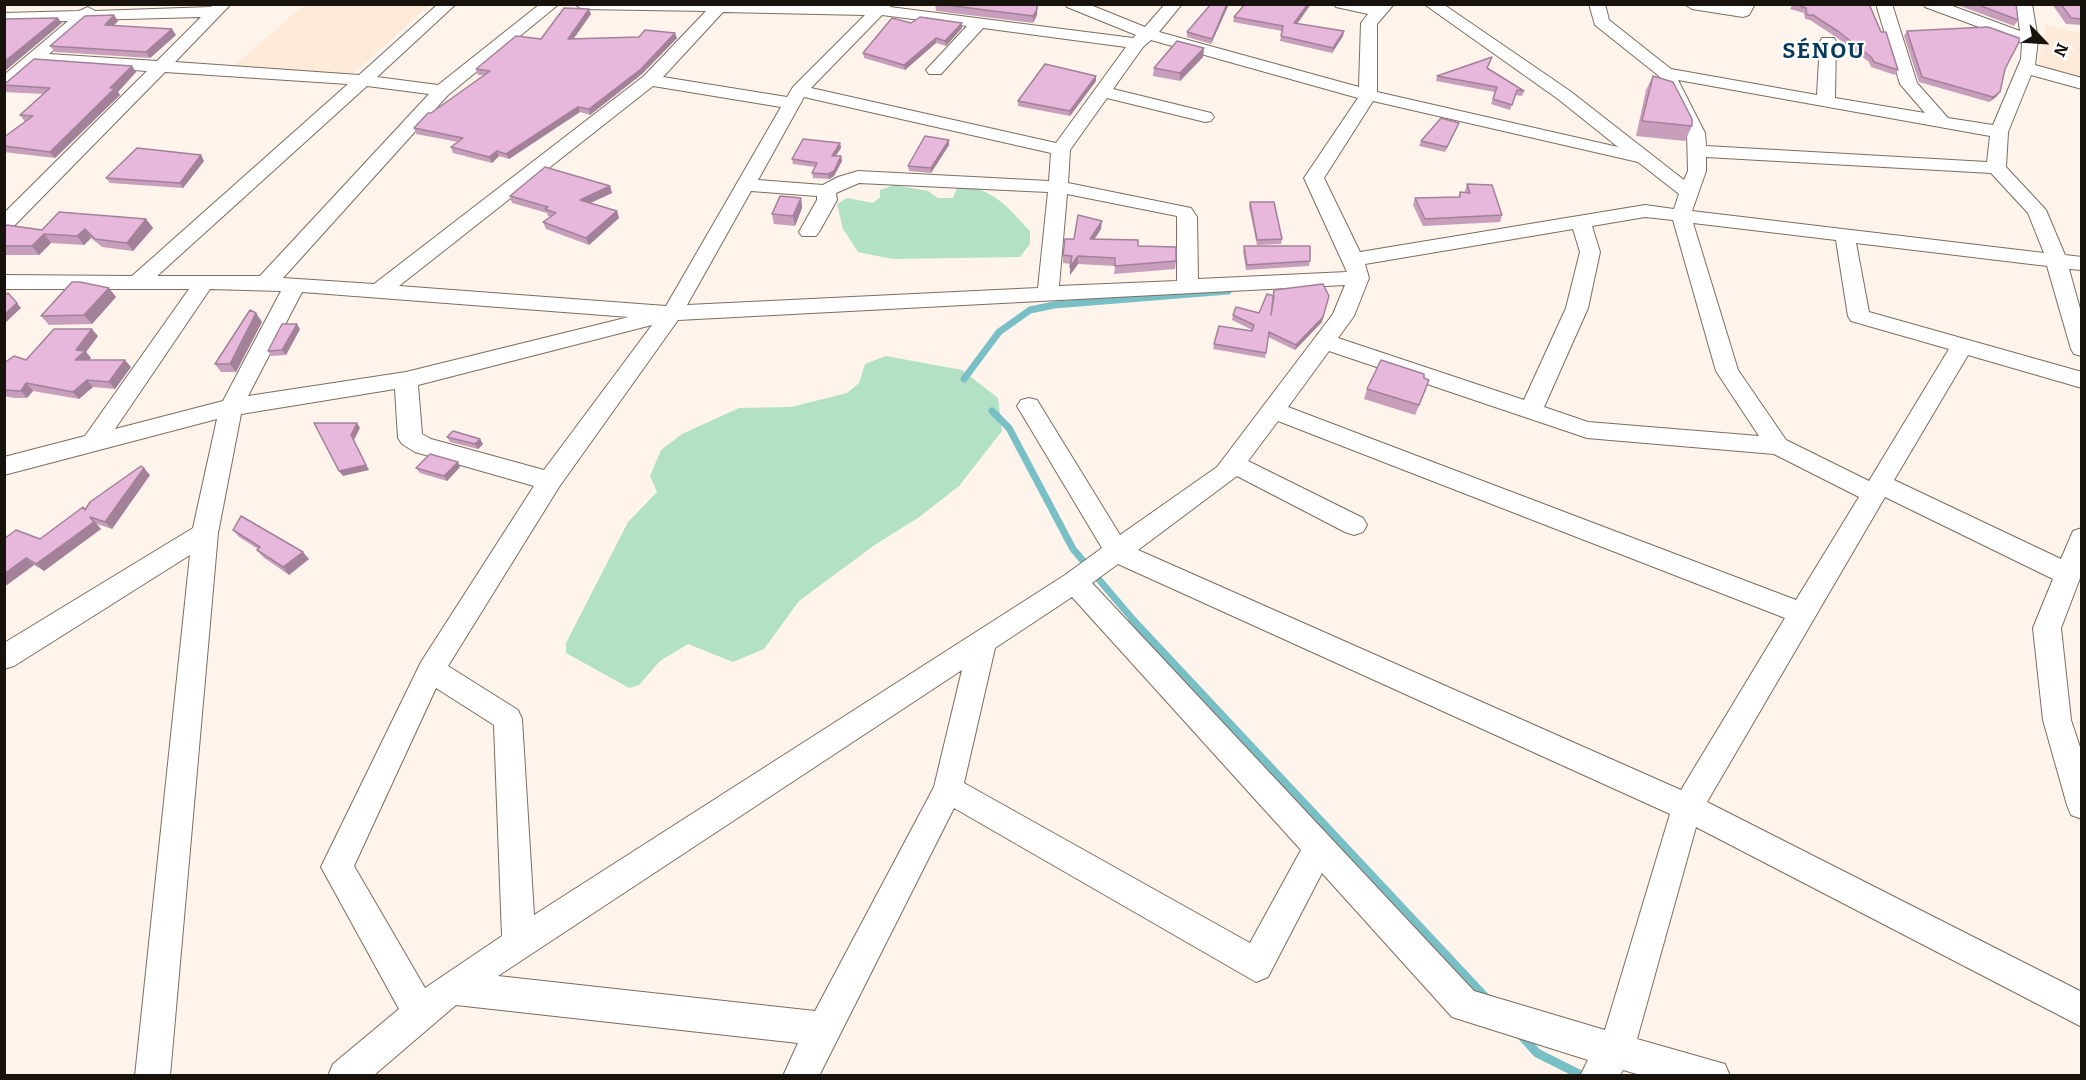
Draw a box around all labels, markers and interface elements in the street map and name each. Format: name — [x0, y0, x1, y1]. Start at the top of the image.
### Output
north arrow — [2014, 12, 2074, 72]
district label: SÉNOU — [1782, 39, 1866, 65]
text: N — [2050, 40, 2072, 59]

